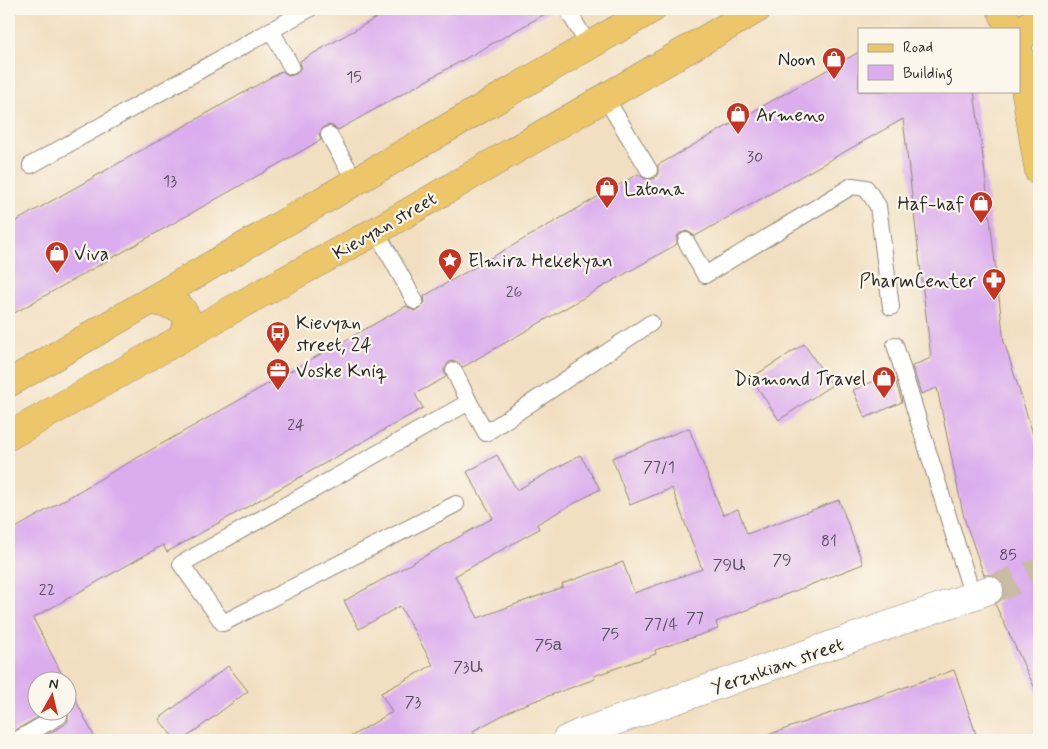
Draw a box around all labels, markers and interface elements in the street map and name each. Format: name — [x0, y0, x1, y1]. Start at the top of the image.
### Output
legend — [858, 28, 1020, 92]
text: Road — [903, 38, 933, 58]
shop icon: Noon — [821, 46, 847, 80]
place label: Noon — [778, 48, 816, 73]
text: Building — [903, 64, 953, 85]
house number: 15 — [346, 67, 362, 88]
shop icon: Armeno — [725, 101, 751, 135]
place label: Armeno — [756, 103, 825, 128]
house number: 30 — [747, 147, 763, 168]
house number: 13 — [163, 171, 177, 192]
shop icon: Latona — [594, 175, 620, 209]
place label: Latona — [624, 177, 685, 202]
street label: Kievyan street — [328, 186, 441, 266]
shop icon: Haf-haf — [968, 190, 994, 224]
place label: Haf-haf — [897, 192, 964, 217]
shop icon: Viva — [44, 240, 70, 274]
place label: Viva — [74, 242, 109, 267]
place icon: Elmira Hekekyan — [437, 247, 463, 281]
place label: Elmira Hekekyan — [468, 249, 613, 275]
pharmacy icon: PharmCenter — [981, 267, 1007, 301]
place label: PharmCenter — [859, 269, 976, 294]
house number: 26 — [506, 282, 522, 303]
place label: Kievyan street, 24 — [296, 311, 372, 358]
bus stop icon: Kievyan street, 24 — [265, 320, 291, 354]
office icon: Voske Kniq — [265, 357, 291, 391]
place label: Voske Kniq — [296, 359, 387, 384]
shop icon: Diamond Travel — [871, 365, 897, 399]
place label: Diamond Travel — [734, 367, 866, 392]
house number: 24 — [287, 415, 305, 436]
house number: 77/1 — [643, 457, 675, 478]
house number: 81 — [821, 531, 837, 552]
house number: 85 — [999, 545, 1017, 566]
house number: 79 — [772, 550, 792, 571]
house number: 79Ա — [713, 555, 745, 576]
house number: 22 — [39, 580, 55, 601]
house number: 77 — [686, 608, 704, 629]
house number: 77/4 — [644, 614, 678, 635]
house number: 75 — [601, 624, 619, 645]
street label: Yerznkian street — [708, 632, 847, 701]
house number: 75а — [534, 635, 562, 656]
house number: 73Ա — [453, 657, 483, 678]
north arrow — [28, 672, 78, 722]
text: N — [48, 675, 60, 694]
house number: 73 — [405, 692, 421, 713]

